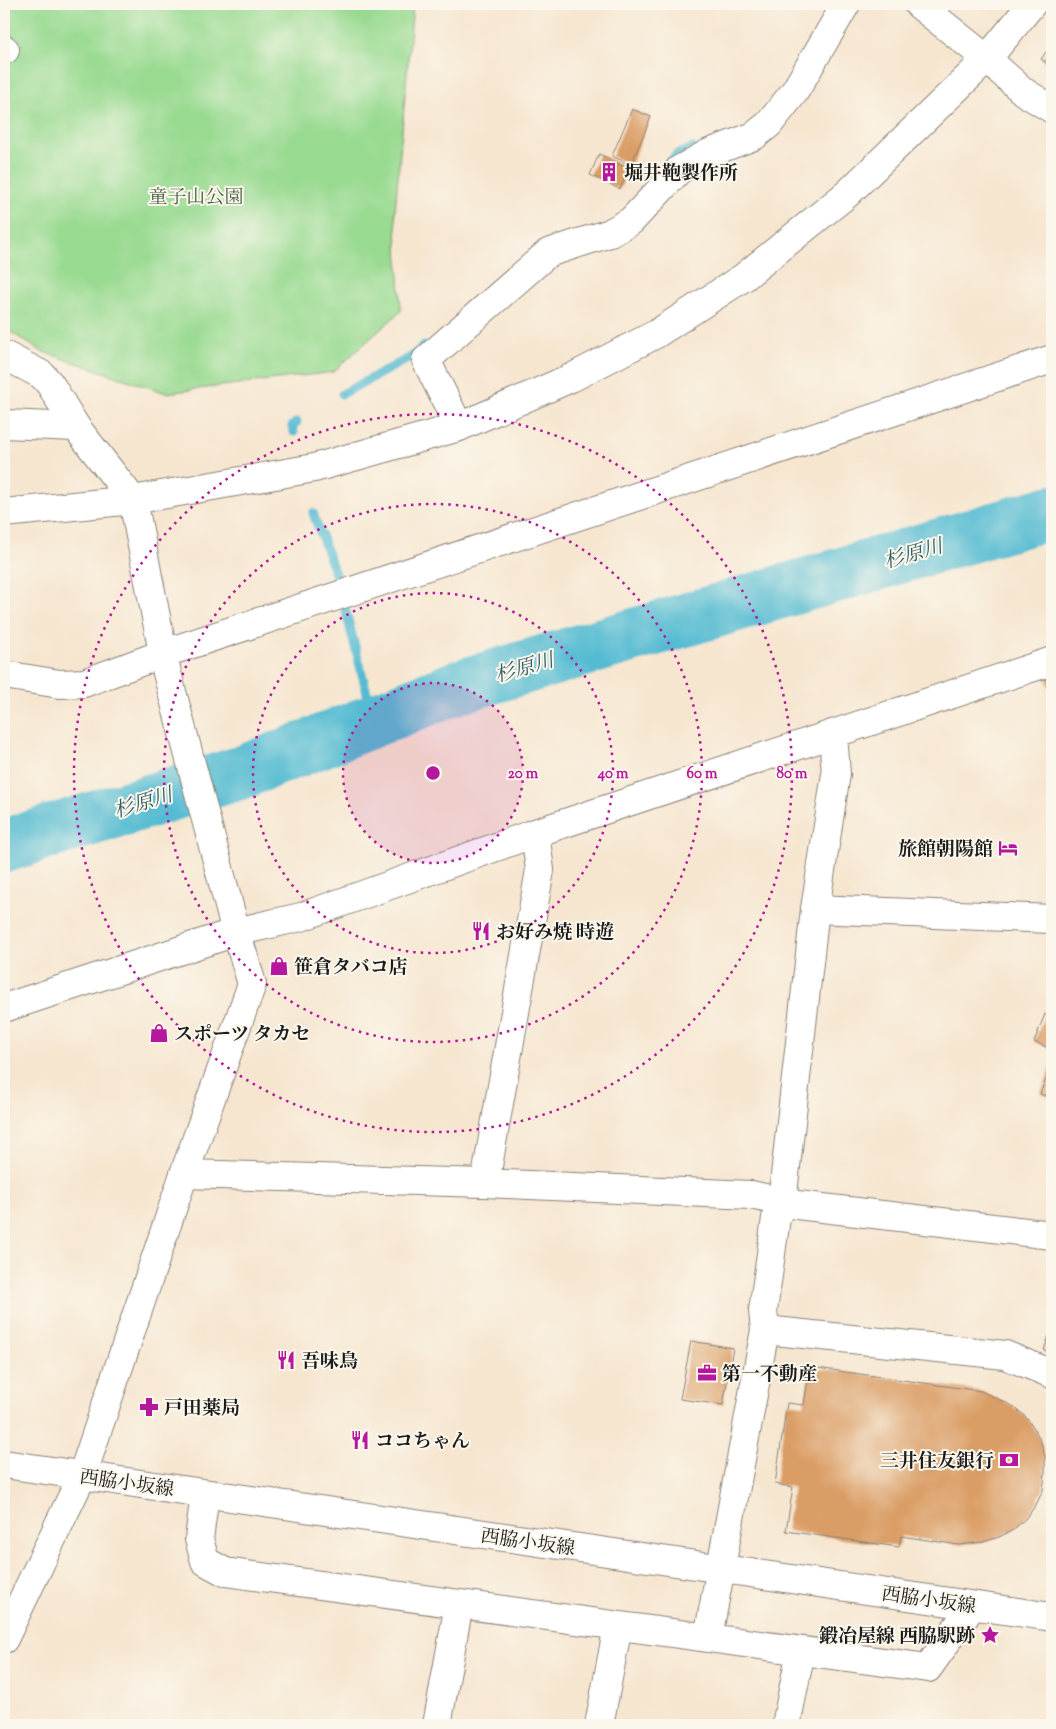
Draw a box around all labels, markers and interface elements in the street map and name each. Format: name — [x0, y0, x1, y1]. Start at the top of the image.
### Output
building icon: 堀井鞄製作所 — [598, 161, 620, 183]
place label: 堀井鞄製作所 — [624, 161, 738, 188]
park label: 童子山公園 — [148, 185, 244, 212]
water label: 杉原川 — [881, 533, 948, 578]
water label: 杉原川 — [492, 647, 559, 692]
centre of rings — [424, 764, 442, 782]
text: 20 m — [508, 764, 539, 785]
text: 40 m — [597, 764, 629, 785]
text: 60 m — [687, 764, 718, 785]
text: 80 m — [776, 764, 808, 785]
water label: 杉原川 — [111, 781, 179, 827]
place label: 旅館朝陽館 — [898, 837, 993, 864]
hotel icon: 旅館朝陽館 — [997, 837, 1019, 859]
restaurant icon: お好み焼 時遊 — [470, 920, 492, 942]
place label: お好み焼 時遊 — [496, 920, 614, 947]
shop icon: 笹倉タバコ店 — [268, 955, 290, 977]
place label: 笹倉タバコ店 — [294, 955, 408, 982]
shop icon: スポーツ タカセ — [148, 1022, 170, 1044]
place label: スポーツ タカセ — [174, 1022, 310, 1049]
restaurant icon: 吾味鳥 — [275, 1349, 297, 1371]
place label: 吾味鳥 — [301, 1349, 358, 1376]
office icon: 第一不動産 — [696, 1362, 718, 1384]
place label: 第一不動産 — [722, 1362, 817, 1389]
pharmacy icon: 戸田薬局 — [138, 1396, 160, 1418]
place label: 戸田薬局 — [164, 1396, 240, 1423]
restaurant icon: ココちゃん — [349, 1429, 371, 1451]
place label: ココちゃん — [375, 1429, 470, 1456]
place label: 三井住友銀行 — [880, 1449, 994, 1476]
bank icon: 三井住友銀行 — [998, 1449, 1020, 1471]
street label: 西脇小坂線 — [78, 1464, 176, 1504]
street label: 西脇小坂線 — [479, 1523, 577, 1563]
street label: 西脇小坂線 — [880, 1581, 978, 1621]
place label: 鍛冶屋線 西脇駅跡 — [819, 1624, 975, 1651]
place icon: 鍛冶屋線 西脇駅跡 — [979, 1624, 1001, 1646]

